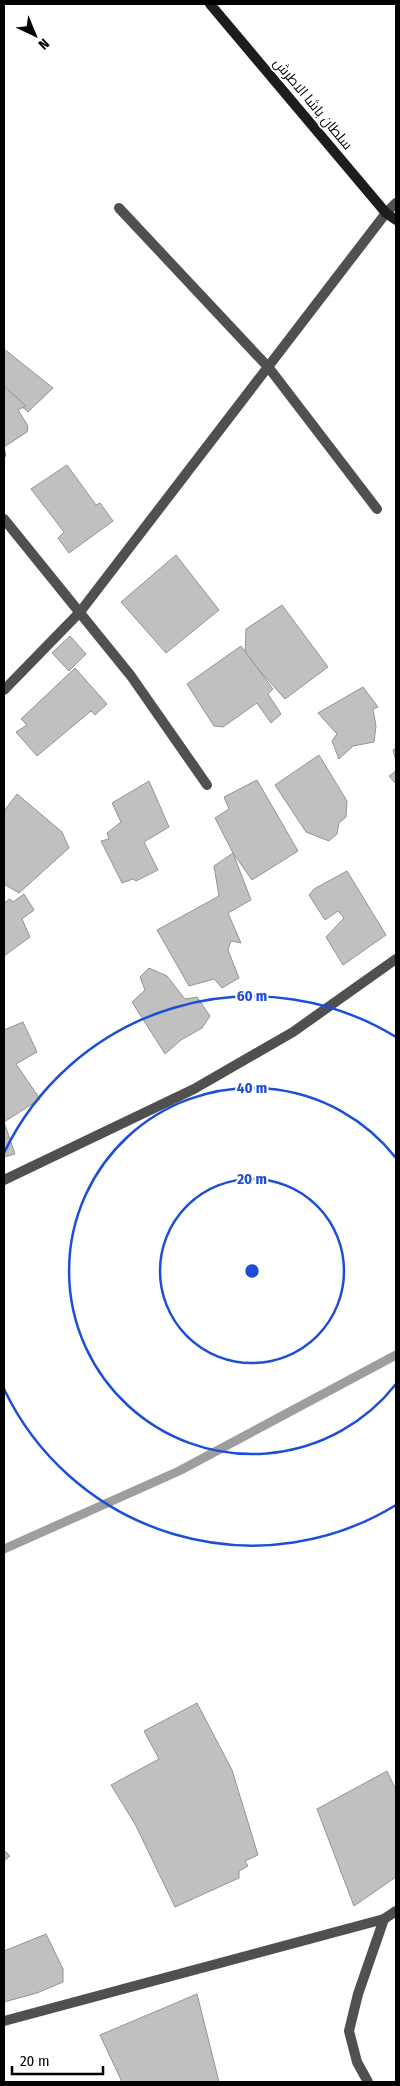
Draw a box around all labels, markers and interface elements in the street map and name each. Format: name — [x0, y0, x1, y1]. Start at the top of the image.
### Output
north arrow — [10, 10, 60, 60]
text: N — [35, 35, 53, 53]
street label: سلطان باشا الاطرش — [270, 55, 356, 153]
text: 60 m — [237, 987, 267, 1005]
text: 40 m — [237, 1079, 267, 1097]
text: 20 m — [236, 1170, 267, 1188]
centre of rings — [243, 1262, 261, 1280]
scale bar — [12, 2044, 104, 2076]
text: 20 m — [20, 2052, 50, 2070]

